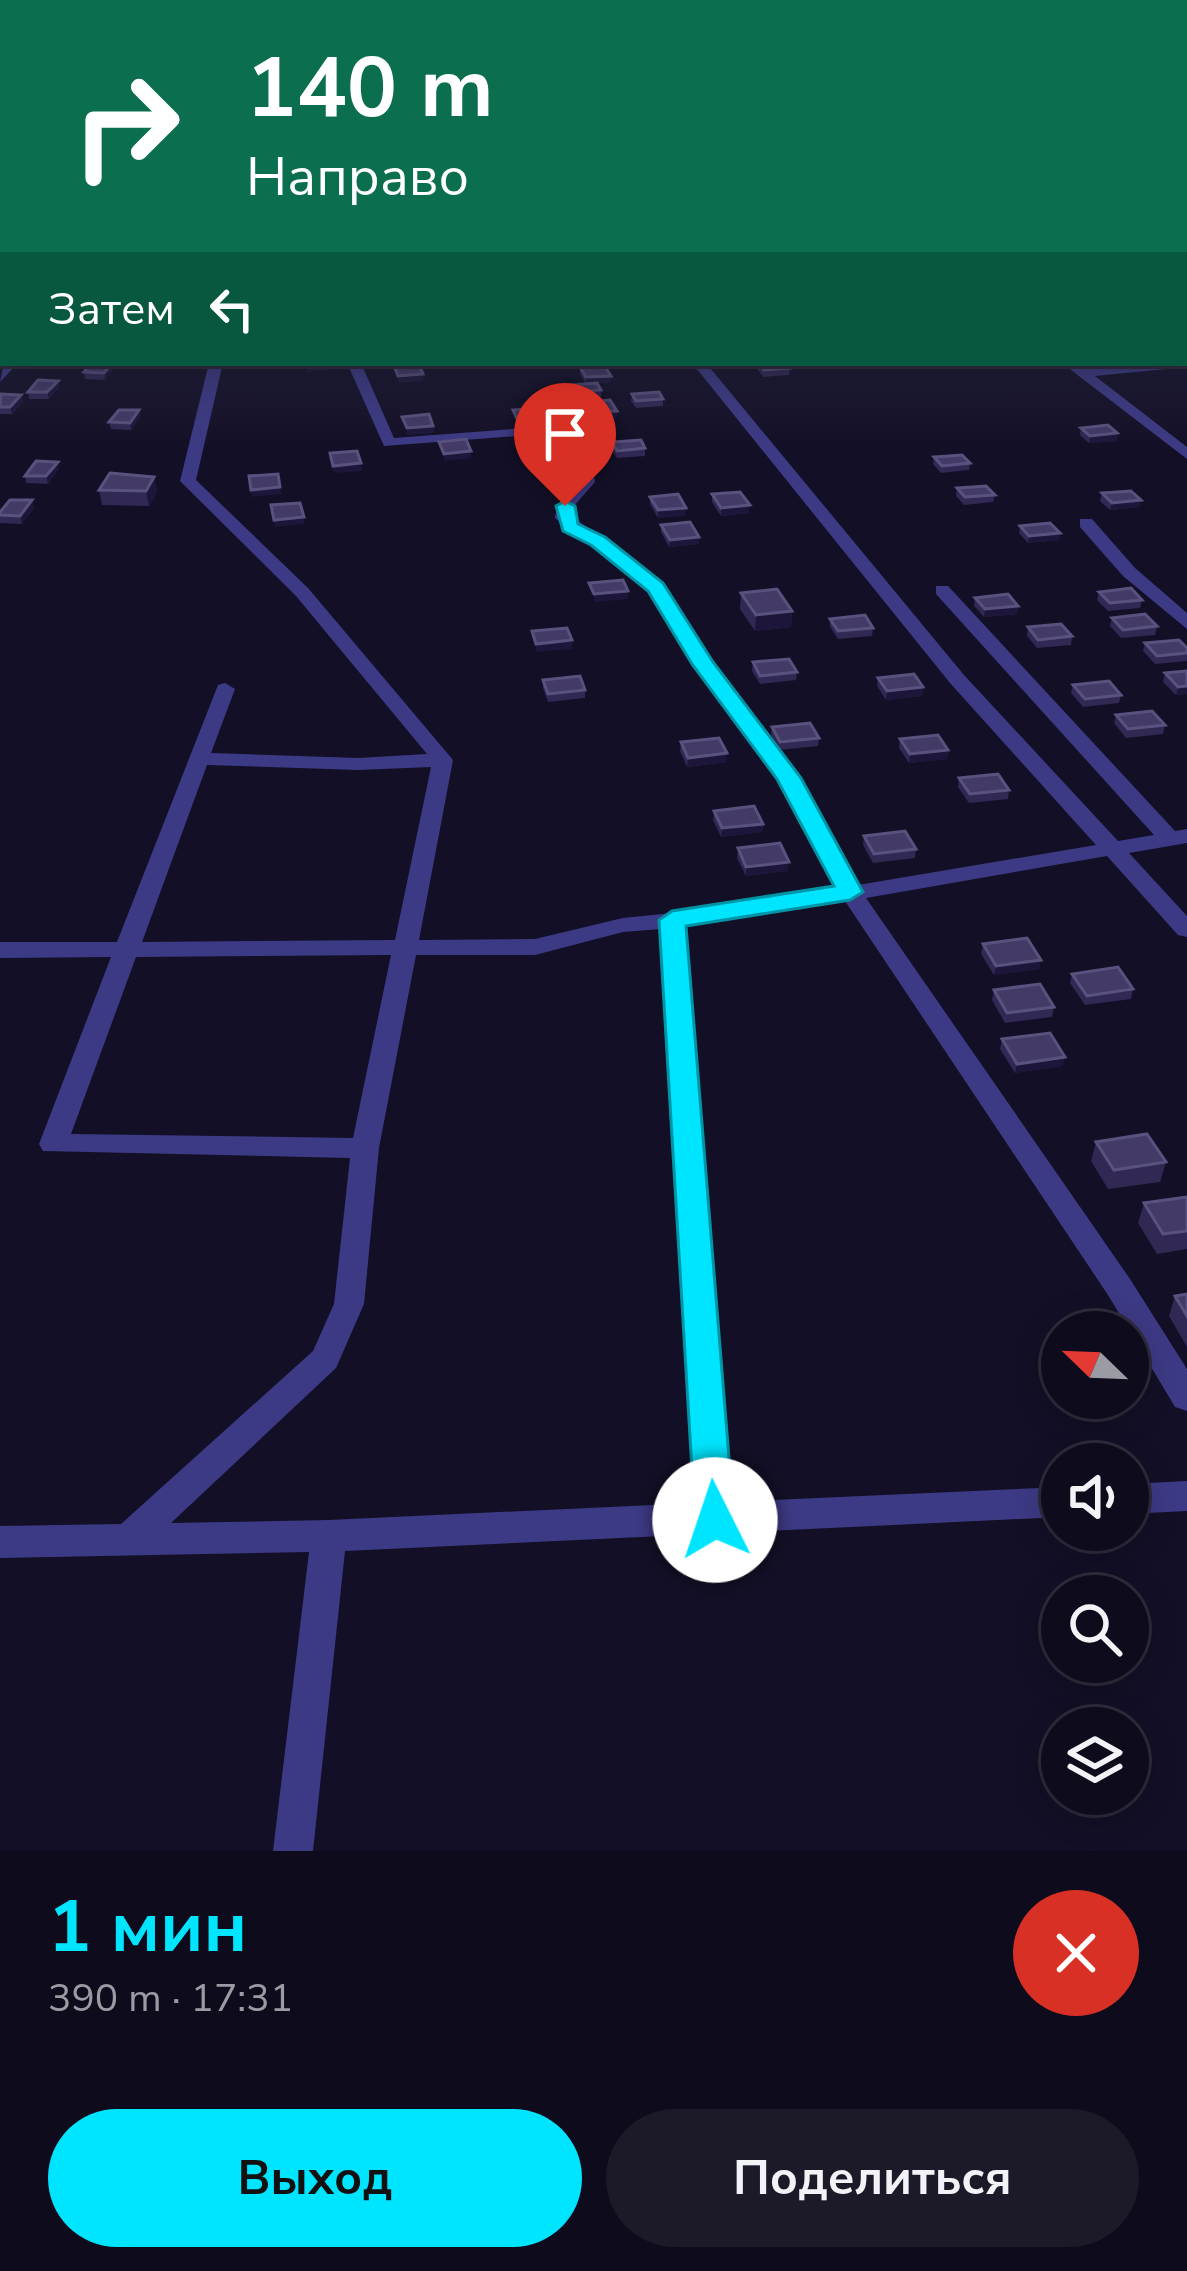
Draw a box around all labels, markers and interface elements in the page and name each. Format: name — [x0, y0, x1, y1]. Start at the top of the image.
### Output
text: 140 m — [246, 31, 494, 146]
icon: right — [48, 48, 204, 204]
text: Направо — [246, 140, 469, 214]
icon: left — [199, 276, 265, 342]
text: Затем — [48, 279, 175, 340]
pin — [514, 383, 616, 506]
icon: arrive — [532, 401, 598, 467]
north arrow — [1041, 1311, 1149, 1419]
map controls — [1041, 1311, 1149, 1815]
button: sound — [1041, 1443, 1149, 1551]
position arrow — [652, 1457, 778, 1583]
button: search — [1041, 1575, 1149, 1683]
button: layers — [1041, 1707, 1149, 1815]
text: 1 мин — [48, 1878, 247, 1976]
button: close — [1013, 1890, 1139, 2016]
text: 390 m · 17:31 — [48, 1972, 293, 2025]
button: Выход — [48, 2109, 582, 2247]
button: Поделиться — [606, 2109, 1139, 2247]

